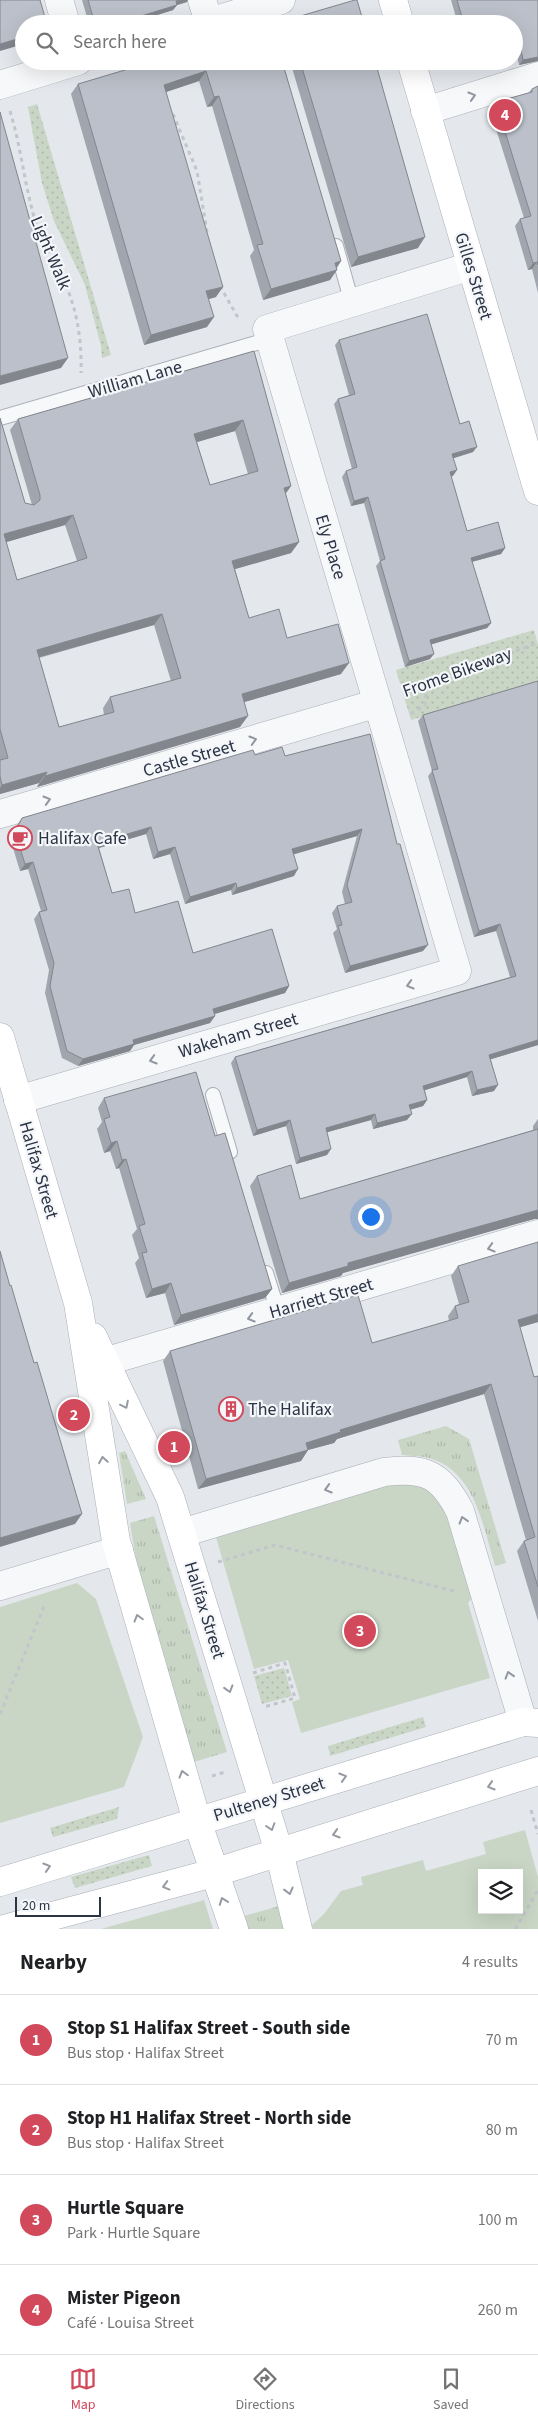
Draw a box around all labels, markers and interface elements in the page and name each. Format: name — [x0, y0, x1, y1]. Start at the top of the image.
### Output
search box — [15, 15, 523, 70]
icon: search — [33, 29, 61, 57]
text: Search here — [73, 29, 167, 56]
one-way arrow — [467, 92, 475, 102]
pin: 4 — [489, 96, 521, 134]
street label: Light Walk — [24, 212, 77, 294]
street label: Gilles Street — [448, 230, 499, 323]
street label: William Lane — [85, 354, 185, 405]
street label: Ely Place — [309, 512, 352, 583]
street label: Frome Bikeway — [399, 641, 516, 704]
street label: Castle Street — [140, 733, 238, 784]
one-way arrow — [248, 735, 257, 745]
one-way arrow — [42, 796, 50, 806]
cafe icon: Halifax Cafe — [7, 825, 33, 851]
place label: Halifax Cafe — [38, 826, 127, 851]
one-way arrow — [406, 979, 415, 989]
street label: Wakeham Street — [176, 1007, 301, 1064]
one-way arrow — [150, 1055, 158, 1065]
street label: Halifax Street — [13, 1118, 64, 1222]
your location — [358, 1204, 384, 1230]
one-way arrow — [488, 1242, 496, 1252]
street label: Harriett Street — [266, 1272, 376, 1325]
one-way arrow — [248, 1313, 256, 1323]
pin: 2 — [58, 1396, 90, 1434]
building icon: The Halifax — [218, 1396, 244, 1422]
place label: The Halifax — [248, 1397, 332, 1422]
one-way arrow — [119, 1400, 129, 1409]
pin: 1 — [158, 1428, 190, 1466]
one-way arrow — [98, 1455, 108, 1464]
one-way arrow — [325, 1484, 333, 1494]
one-way arrow — [458, 1516, 468, 1524]
street label: Halifax Street — [178, 1558, 231, 1662]
pin: 3 — [344, 1612, 376, 1650]
one-way arrow — [134, 1614, 144, 1623]
one-way arrow — [505, 1672, 515, 1680]
one-way arrow — [223, 1684, 233, 1692]
one-way arrow — [179, 1770, 189, 1779]
street label: Pulteney Street — [210, 1771, 328, 1828]
one-way arrow — [339, 1773, 347, 1783]
one-way arrow — [488, 1780, 496, 1790]
one-way arrow — [265, 1822, 275, 1830]
one-way arrow — [333, 1829, 341, 1839]
one-way arrow — [42, 1863, 50, 1873]
map controls — [478, 1869, 523, 1914]
button: layers — [478, 1869, 523, 1914]
one-way arrow — [163, 1880, 171, 1890]
one-way arrow — [283, 1886, 294, 1895]
scale bar — [15, 1894, 101, 1917]
text: 20 m — [22, 1896, 50, 1916]
one-way arrow — [219, 1897, 229, 1906]
text: Nearby — [20, 1947, 87, 1977]
text: 4 results — [462, 1951, 518, 1973]
text: Stop S1 Halifax Street - South side — [67, 2015, 350, 2042]
text: 1 — [32, 2029, 40, 2051]
text: 70 m — [486, 2029, 518, 2051]
text: Bus stop · Halifax Street — [67, 2042, 224, 2064]
text: Stop H1 Halifax Street - North side — [67, 2105, 351, 2132]
text: 2 — [32, 2119, 40, 2141]
text: 80 m — [486, 2119, 518, 2141]
text: Bus stop · Halifax Street — [67, 2132, 224, 2154]
text: Hurtle Square — [67, 2195, 184, 2222]
text: 3 — [32, 2209, 40, 2231]
text: 100 m — [478, 2209, 518, 2231]
text: Park · Hurtle Square — [67, 2222, 200, 2244]
text: Mister Pigeon — [67, 2285, 181, 2312]
text: 4 — [32, 2299, 40, 2321]
text: 260 m — [478, 2299, 518, 2321]
text: Café · Louisa Street — [67, 2312, 194, 2334]
tab: Map — [69, 2365, 97, 2415]
tab: Directions — [235, 2365, 295, 2415]
tab: Saved — [433, 2365, 469, 2415]

